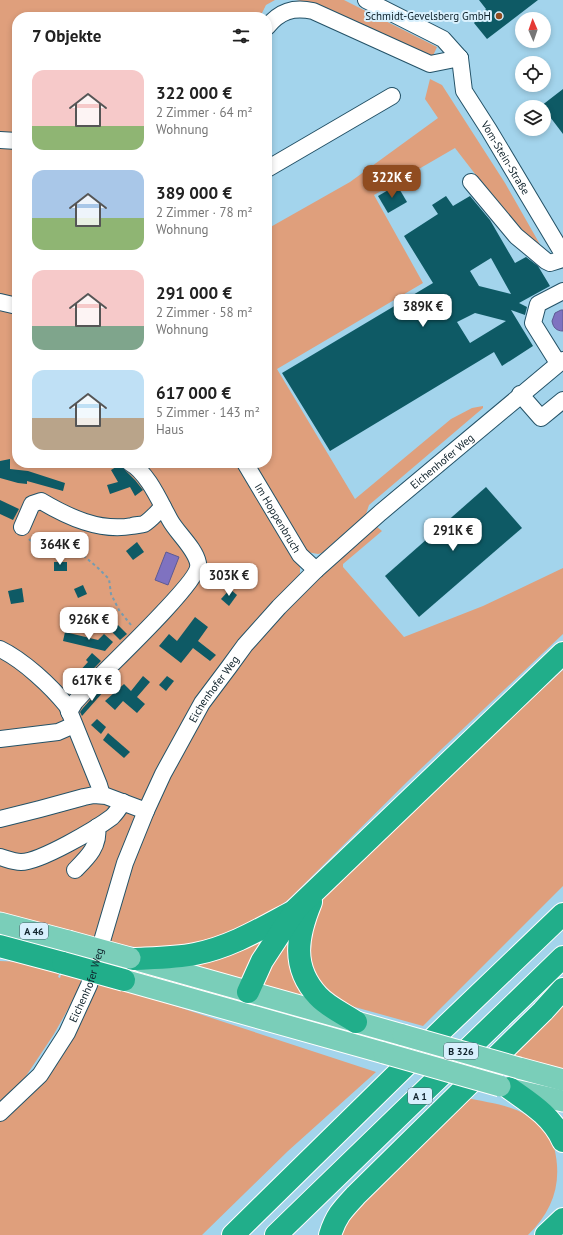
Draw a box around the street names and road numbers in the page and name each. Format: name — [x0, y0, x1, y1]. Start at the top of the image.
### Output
street label: Vom-Stein-Straße — [478, 118, 533, 198]
street label: Eichenhofer Weg — [407, 430, 477, 492]
street label: Im Hoppenbruch — [252, 481, 304, 555]
street label: Eichenhofer Weg — [186, 653, 242, 725]
road number: A 46 — [20, 923, 48, 939]
street label: Eichenhofer Weg — [66, 946, 107, 1025]
road number: B 326 — [444, 1043, 478, 1059]
road number: A 1 — [408, 1088, 432, 1104]

